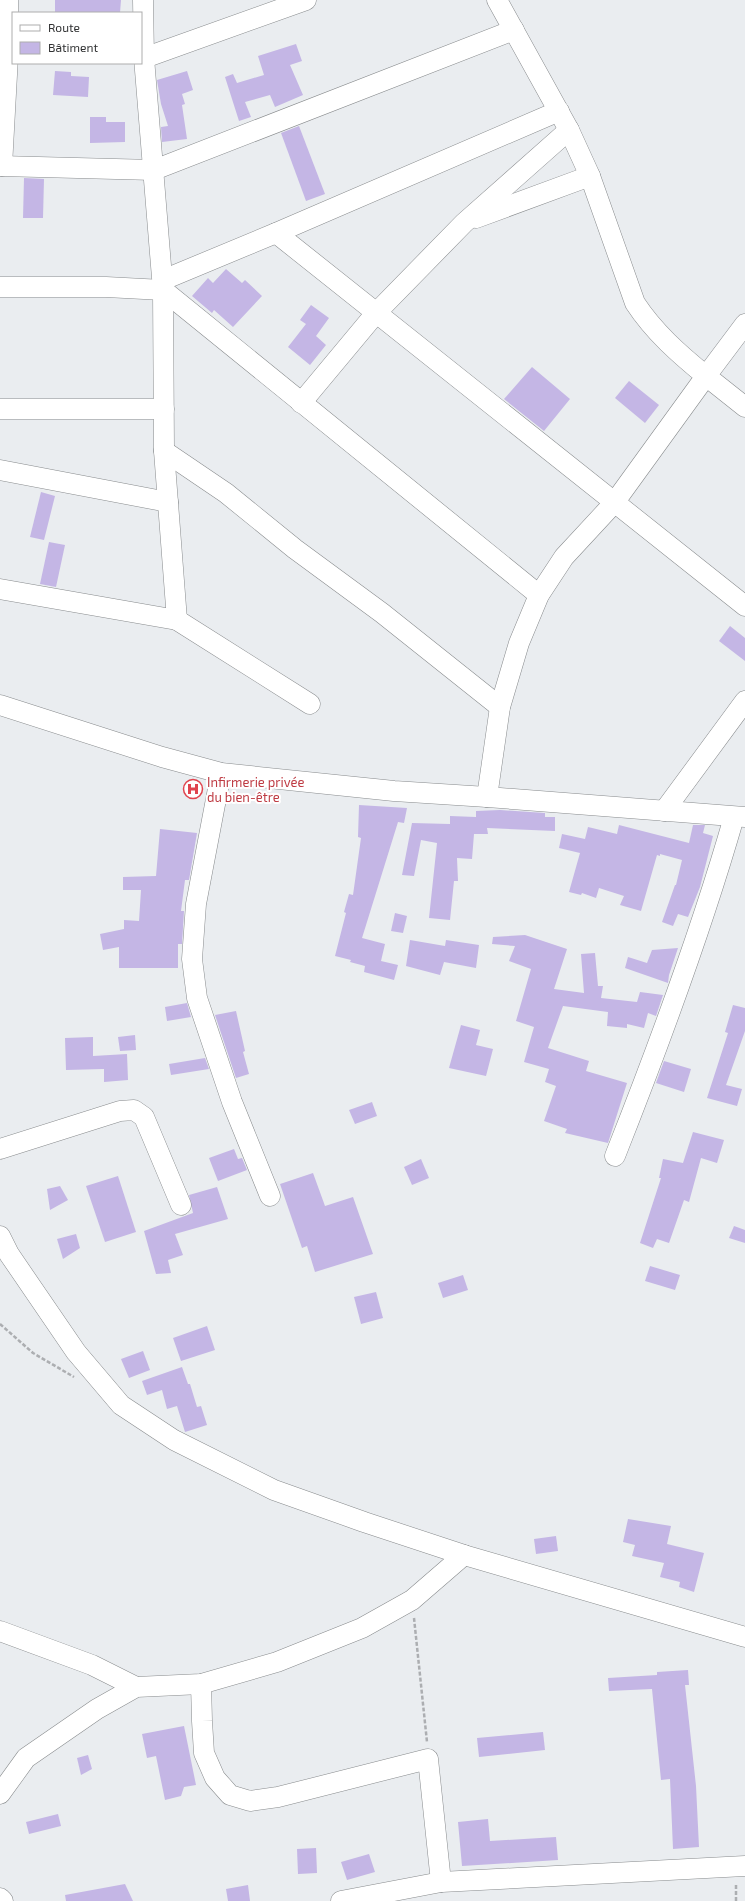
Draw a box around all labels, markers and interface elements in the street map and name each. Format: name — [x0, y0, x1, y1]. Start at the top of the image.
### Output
legend — [12, 12, 142, 64]
text: Route — [48, 20, 80, 34]
text: Bâtiment — [48, 40, 99, 54]
place label: Infirmerie privée du bien-être — [207, 774, 305, 805]
hospital icon: Infirmerie privée du bien-être — [182, 778, 204, 800]

